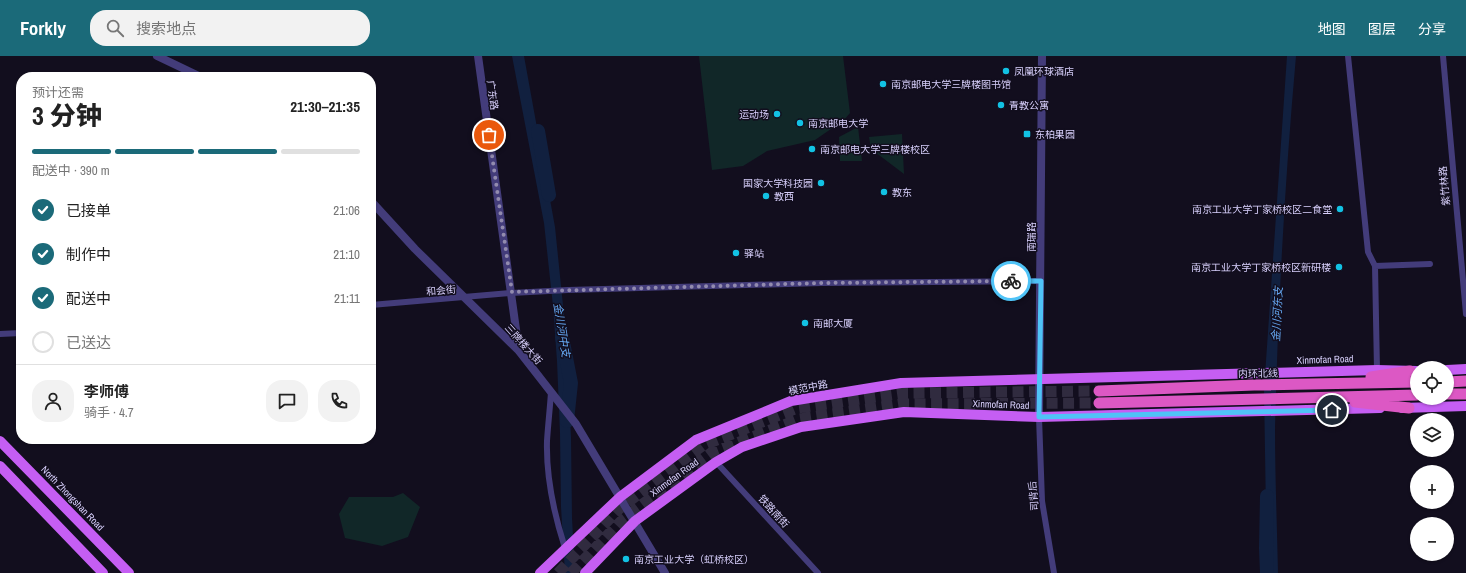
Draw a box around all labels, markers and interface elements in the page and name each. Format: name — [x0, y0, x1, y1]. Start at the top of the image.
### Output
search box — [90, 10, 370, 46]
text: Forkly — [20, 15, 66, 41]
icon: search — [104, 17, 126, 39]
text: 搜索地点 — [136, 18, 196, 39]
text: 地图 — [1318, 20, 1346, 38]
text: 图层 — [1368, 20, 1396, 38]
text: 分享 — [1418, 20, 1446, 38]
place label: 凤凰环球酒店 — [1014, 65, 1074, 78]
marker: 凤凰环球酒店 — [1001, 66, 1011, 76]
place label: 南京邮电大学三牌楼图书馆 — [891, 78, 1011, 91]
street label: 广东路 — [484, 79, 501, 111]
marker: 南京邮电大学三牌楼图书馆 — [878, 79, 888, 89]
text: 预计还需 — [32, 84, 84, 101]
text: 21:30–21:35 — [290, 96, 360, 117]
text: 3 分钟 — [32, 98, 102, 133]
place label: 青教公寓 — [1009, 99, 1049, 112]
marker: 青教公寓 — [996, 100, 1006, 110]
place label: 运动场 — [739, 108, 769, 121]
marker: 运动场 — [772, 109, 782, 119]
place label: 南京邮电大学 — [808, 117, 868, 130]
pin — [472, 118, 506, 152]
marker: 南京邮电大学 — [795, 118, 805, 128]
icon: bag — [478, 124, 500, 146]
place label: 东柏果园 — [1035, 128, 1075, 141]
marker: 东柏果园 — [1022, 129, 1032, 139]
place label: 南京邮电大学三牌楼校区 — [820, 143, 930, 156]
marker: 南京邮电大学三牌楼校区 — [807, 144, 817, 154]
text: 配送中 · 390 m — [32, 162, 110, 179]
street label: 紫竹林路 — [1436, 165, 1453, 206]
place label: 国家大学科技园 — [743, 177, 813, 190]
marker: 国家大学科技园 — [816, 178, 826, 188]
place label: 教东 — [892, 186, 912, 199]
marker: 教东 — [879, 187, 889, 197]
place label: 教西 — [774, 190, 794, 203]
marker: 教西 — [761, 191, 771, 201]
icon: check — [32, 199, 54, 221]
text: 已接单 — [66, 200, 111, 221]
text: 21:06 — [333, 202, 360, 219]
place label: 南京工业大学丁家桥校区二食堂 — [1192, 203, 1332, 216]
marker: 南京工业大学丁家桥校区二食堂 — [1335, 204, 1345, 214]
street label: 南瑞路 — [1025, 222, 1038, 252]
icon: check — [32, 243, 54, 265]
text: 制作中 — [66, 244, 111, 265]
text: 21:10 — [333, 246, 360, 263]
place label: 驿站 — [744, 247, 764, 260]
marker: 驿站 — [731, 248, 741, 258]
courier — [991, 261, 1031, 301]
place label: 南京工业大学丁家桥校区新研楼 — [1191, 261, 1331, 274]
marker: 南京工业大学丁家桥校区新研楼 — [1334, 262, 1344, 272]
icon: bike — [1000, 270, 1022, 292]
street label: 和会街 — [426, 283, 457, 298]
water label: 金川河东支 — [1269, 284, 1286, 342]
icon: check — [32, 287, 54, 309]
text: 配送中 — [66, 288, 111, 309]
text: 21:11 — [334, 290, 360, 307]
water label: 金川河中支 — [551, 302, 574, 360]
place label: 南邮大厦 — [813, 317, 853, 330]
marker: 南邮大厦 — [800, 318, 810, 328]
street label: 三牌楼大街 — [502, 321, 545, 367]
text: 已送达 — [66, 332, 111, 353]
street label: Xinmofan Road — [1296, 352, 1354, 367]
map controls — [1410, 361, 1454, 561]
button: locate — [1410, 361, 1454, 405]
street label: 内环北线 — [1238, 367, 1278, 380]
street label: 模范中路 — [787, 377, 829, 398]
button: person — [32, 380, 74, 422]
button: chat — [266, 380, 308, 422]
button: phone — [318, 380, 360, 422]
text: 李师傅 — [84, 381, 129, 402]
pin — [1315, 393, 1349, 427]
street label: Xinmofan Road — [972, 397, 1030, 412]
icon: home — [1321, 399, 1343, 421]
text: 骑手 · 4.7 — [84, 404, 134, 421]
button: layers — [1410, 413, 1454, 457]
street label: Xinmofan Road — [647, 455, 701, 499]
street label: North Zhongshan Road — [38, 463, 107, 534]
button: + — [1410, 465, 1454, 509]
street label: 司背后 — [1026, 480, 1041, 511]
street label: 铁路南街 — [755, 492, 792, 531]
button: − — [1410, 517, 1454, 561]
place label: 南京工业大学（虹桥校区） — [634, 553, 754, 566]
marker: 南京工业大学（虹桥校区） — [621, 554, 631, 564]

